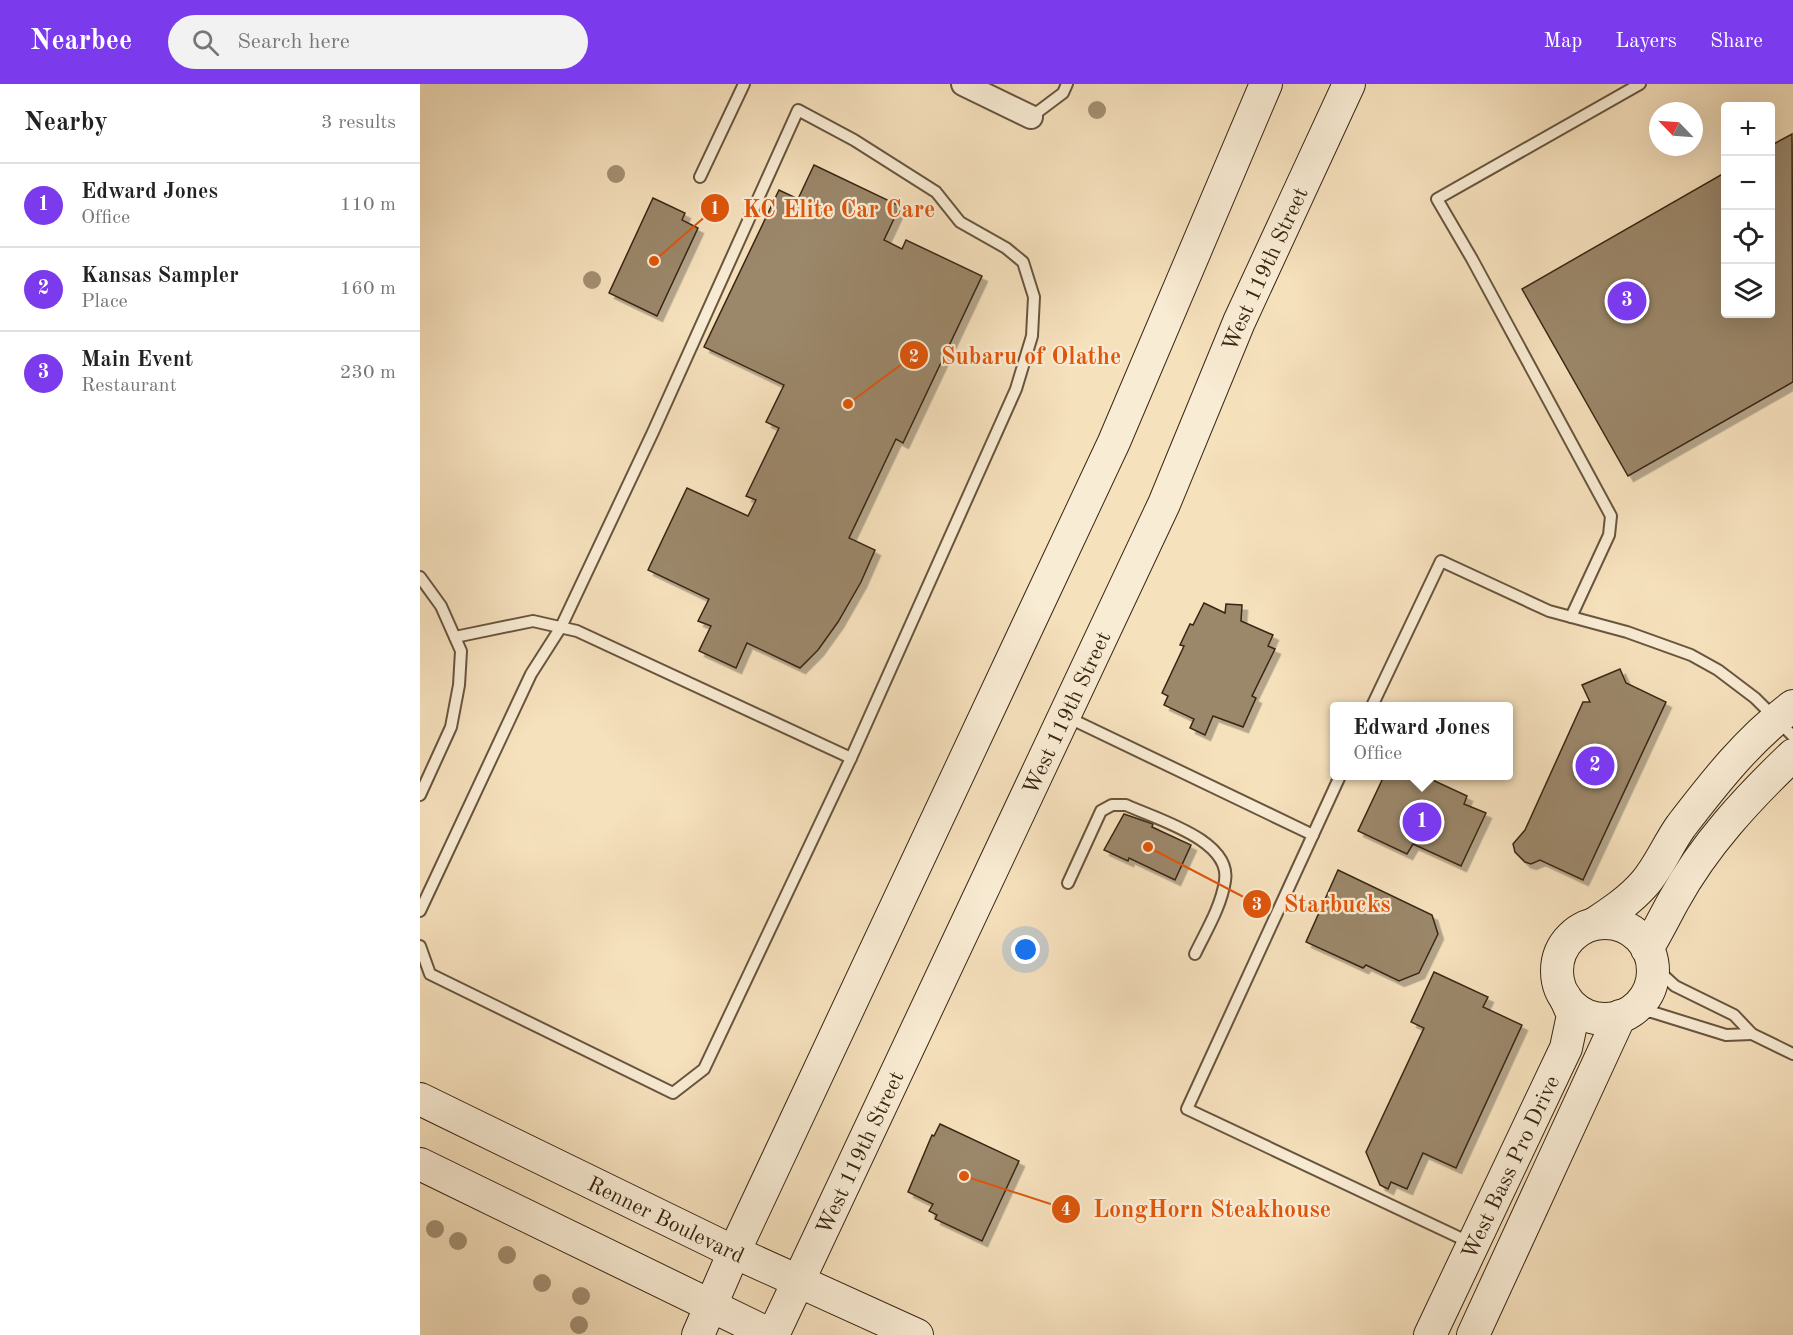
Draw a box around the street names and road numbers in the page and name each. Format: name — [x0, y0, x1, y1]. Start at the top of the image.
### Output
street label: West 119th Street — [1219, 184, 1313, 355]
street label: West 119th Street — [1020, 628, 1115, 798]
street label: West 119th Street — [813, 1068, 909, 1238]
street label: West Bass Pro Drive — [1459, 1073, 1564, 1263]
street label: Renner Boulevard — [584, 1173, 747, 1268]

